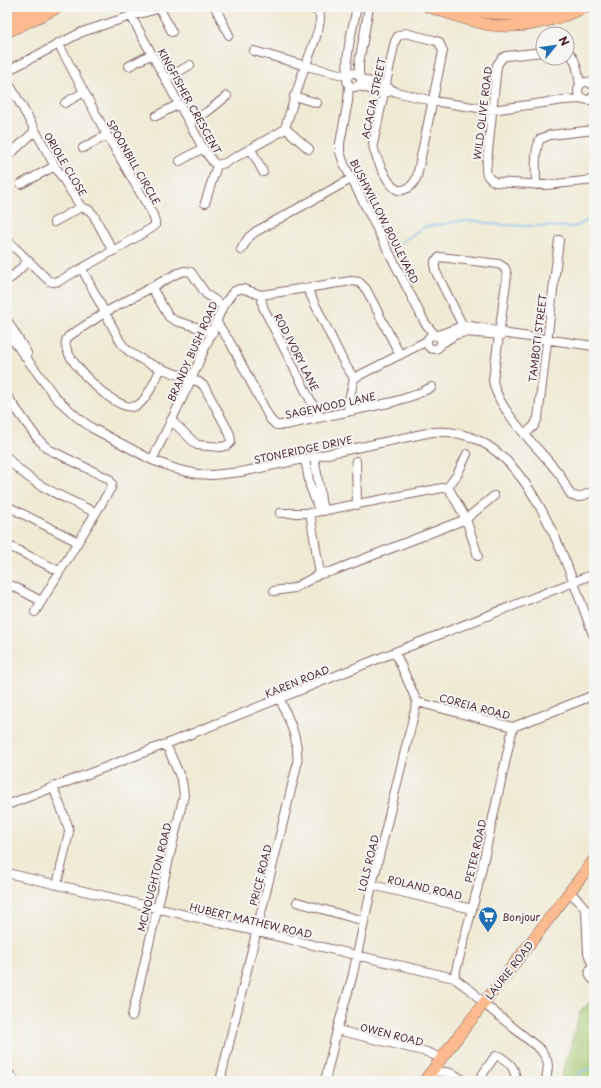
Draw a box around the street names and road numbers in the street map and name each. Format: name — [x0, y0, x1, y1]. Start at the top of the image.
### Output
street label: KINGFISHER CRESCENT — [155, 45, 226, 157]
street label: ACACIA STREET — [357, 56, 389, 140]
street label: WILD OLIVE ROAD — [469, 65, 495, 161]
street label: SPOONBILL CIRCLE — [103, 116, 165, 208]
street label: ORIOLE CLOSE — [41, 129, 91, 199]
street label: BUSHWILLOW BOULEVARD — [347, 156, 423, 286]
street label: TAMBOTI STREET — [524, 293, 550, 383]
street label: BRANDY BUSH ROAD — [163, 298, 221, 404]
street label: ROD IVORY LANE — [271, 311, 323, 393]
street label: SAGEWOOD LANE — [283, 388, 377, 422]
street label: STONERIDGE DRIVE — [252, 431, 354, 467]
street label: KAREN ROAD — [263, 661, 331, 701]
street label: COREIA ROAD — [438, 689, 512, 723]
street label: PETER ROAD — [460, 818, 490, 884]
street label: MCNOUGHTON ROAD — [133, 821, 175, 933]
street label: LOLS ROAD — [354, 833, 382, 893]
street label: PRICE ROAD — [245, 843, 275, 907]
street label: ROLAND ROAD — [386, 871, 464, 903]
street label: HUBERT MATHEW ROAD — [188, 899, 314, 941]
street label: LAURIE ROAD — [481, 938, 537, 1002]
street label: OWEN ROAD — [359, 1019, 425, 1049]

